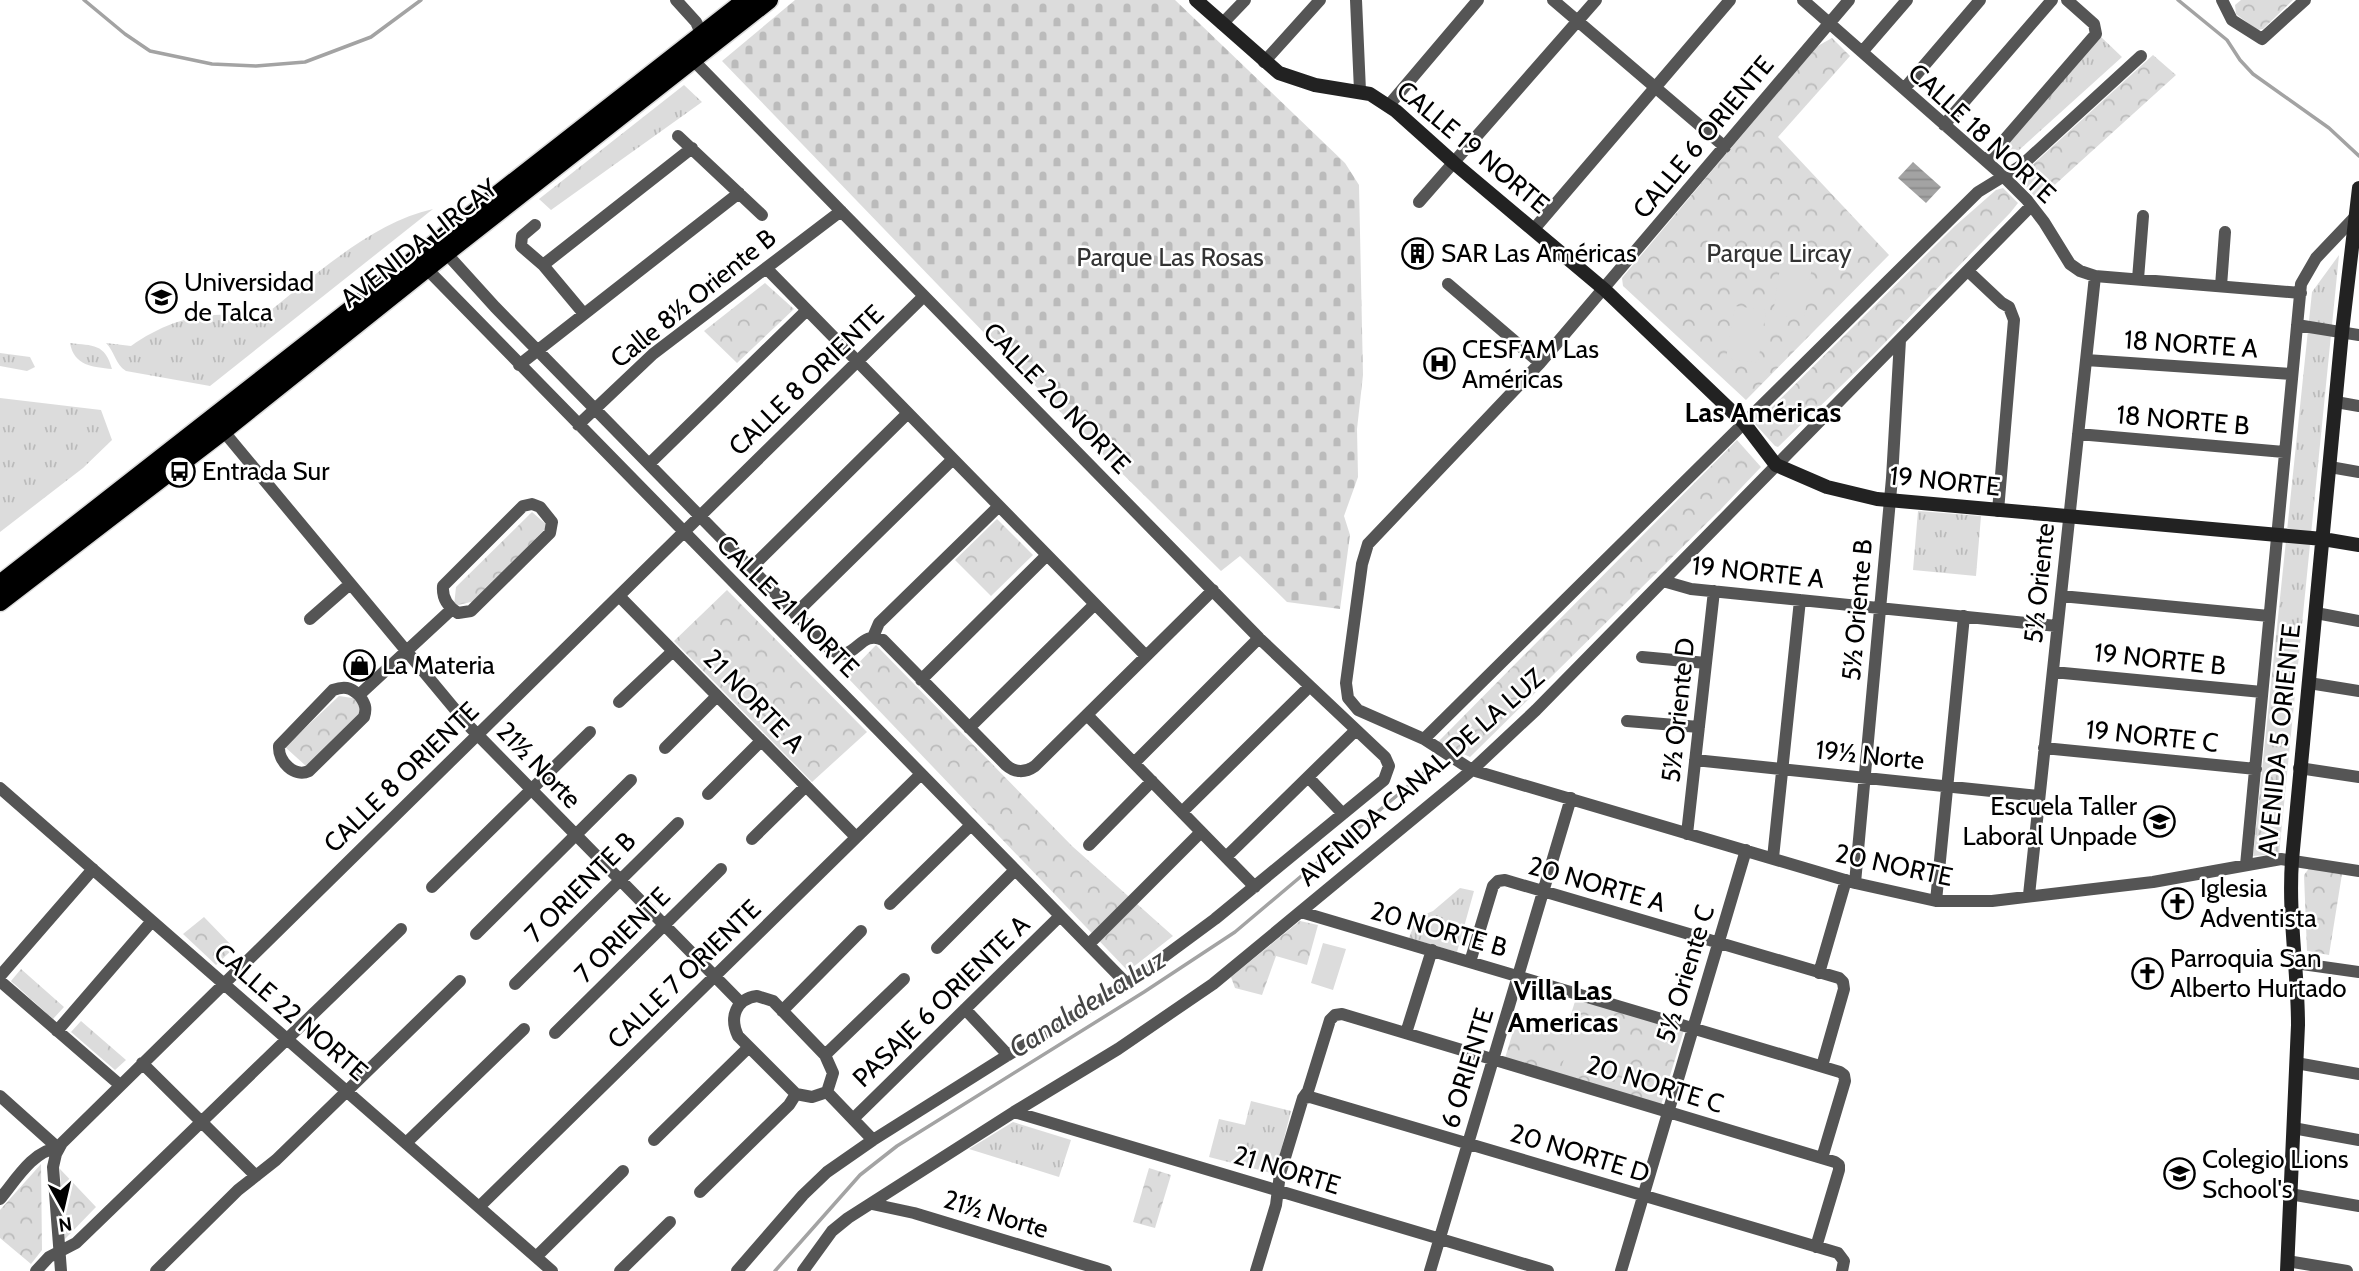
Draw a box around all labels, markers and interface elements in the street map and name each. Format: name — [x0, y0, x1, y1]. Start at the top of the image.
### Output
street label: CALLE 6 ORIENTE — [1626, 49, 1780, 225]
street label: CALLE 18 NORTE — [1901, 56, 2063, 210]
street label: CALLE 19 NORTE — [1390, 74, 1556, 220]
street label: AVENIDA LIRCAY — [334, 171, 504, 314]
street label: Calle 8½ Oriente B — [604, 221, 782, 375]
building icon: SAR Las Américas — [1401, 236, 1435, 270]
place label: SAR Las Américas — [1441, 237, 1637, 269]
park label: Parque Lircay — [1706, 237, 1852, 269]
park label: Parque Las Rosas — [1076, 241, 1264, 273]
place label: Universidad de Talca — [184, 266, 314, 328]
school or university icon: Universidad de Talca — [144, 280, 178, 314]
street label: CALLE 8 ORIENTE — [722, 298, 890, 462]
street label: CALLE 20 NORTE — [977, 316, 1137, 480]
street label: 18 NORTE A — [2123, 323, 2259, 365]
place label: CESFAM Las Américas — [1462, 333, 1599, 395]
hospital icon: CESFAM Las Américas — [1422, 347, 1456, 381]
district label: Las Américas — [1685, 395, 1842, 429]
street label: 18 NORTE B — [2115, 398, 2251, 442]
bus stop icon: Entrada Sur — [162, 454, 196, 488]
place label: Entrada Sur — [202, 455, 330, 487]
street label: 19 NORTE — [1888, 459, 2002, 503]
street label: 5½ Oriente — [2017, 521, 2061, 645]
street label: CALLE 21 NORTE — [710, 528, 866, 684]
street label: 5½ Oriente B — [1835, 538, 1879, 682]
street label: 19 NORTE A — [1690, 549, 1826, 595]
street label: AVENIDA 5 ORIENTE — [2251, 622, 2307, 858]
street label: 5½ Oriente D — [1654, 636, 1702, 784]
street label: 19 NORTE B — [2092, 636, 2228, 682]
street label: 21 NORTE A — [697, 642, 811, 760]
shop icon: La Materia — [342, 648, 376, 682]
place label: La Materia — [382, 649, 495, 681]
street label: AVENIDA CANAL DE LA LUZ — [1292, 661, 1551, 892]
street label: CALLE 8 ORIENTE — [317, 695, 485, 859]
street label: 19 NORTE C — [2084, 713, 2220, 759]
street label: 21½ Norte — [490, 715, 588, 815]
street label: 19½ Norte — [1814, 733, 1926, 777]
place label: Escuela Taller Laboral Unpade — [1963, 790, 2138, 852]
school or university icon: Escuela Taller Laboral Unpade — [2143, 804, 2177, 838]
street label: 7 ORIENTE B — [518, 825, 642, 949]
street label: 20 NORTE — [1832, 837, 1956, 893]
street label: 20 NORTE A — [1525, 849, 1669, 919]
place label: Iglesia Adventista — [2200, 872, 2317, 934]
street label: 7 ORIENTE — [568, 881, 676, 989]
church icon: Iglesia Adventista — [2160, 886, 2194, 920]
street label: CALLE 7 ORIENTE — [601, 893, 767, 1055]
street label: 20 NORTE B — [1367, 894, 1511, 964]
street label: 5½ Oriente C — [1649, 901, 1721, 1047]
street label: PASAJE 6 ORIENTE A — [846, 908, 1036, 1094]
street label: CALLE 22 NORTE — [208, 936, 374, 1088]
water label: Canal de La Luz — [1002, 941, 1172, 1065]
place label: Parroquia San Alberto Hurtado — [2170, 942, 2347, 1004]
church icon: Parroquia San Alberto Hurtado — [2130, 956, 2164, 990]
district label: Villa Las Americas — [1508, 973, 1619, 1039]
street label: 6 ORIENTE — [1434, 1004, 1500, 1132]
street label: 20 NORTE C — [1583, 1048, 1727, 1120]
street label: 20 NORTE D — [1506, 1117, 1654, 1189]
street label: 21 NORTE — [1230, 1139, 1344, 1201]
place label: Colegio Lions School's — [2202, 1143, 2349, 1205]
school or university icon: Colegio Lions School's — [2162, 1157, 2196, 1191]
north arrow — [28, 1173, 98, 1243]
street label: 21½ Norte — [940, 1183, 1052, 1245]
text: N — [57, 1212, 74, 1237]

